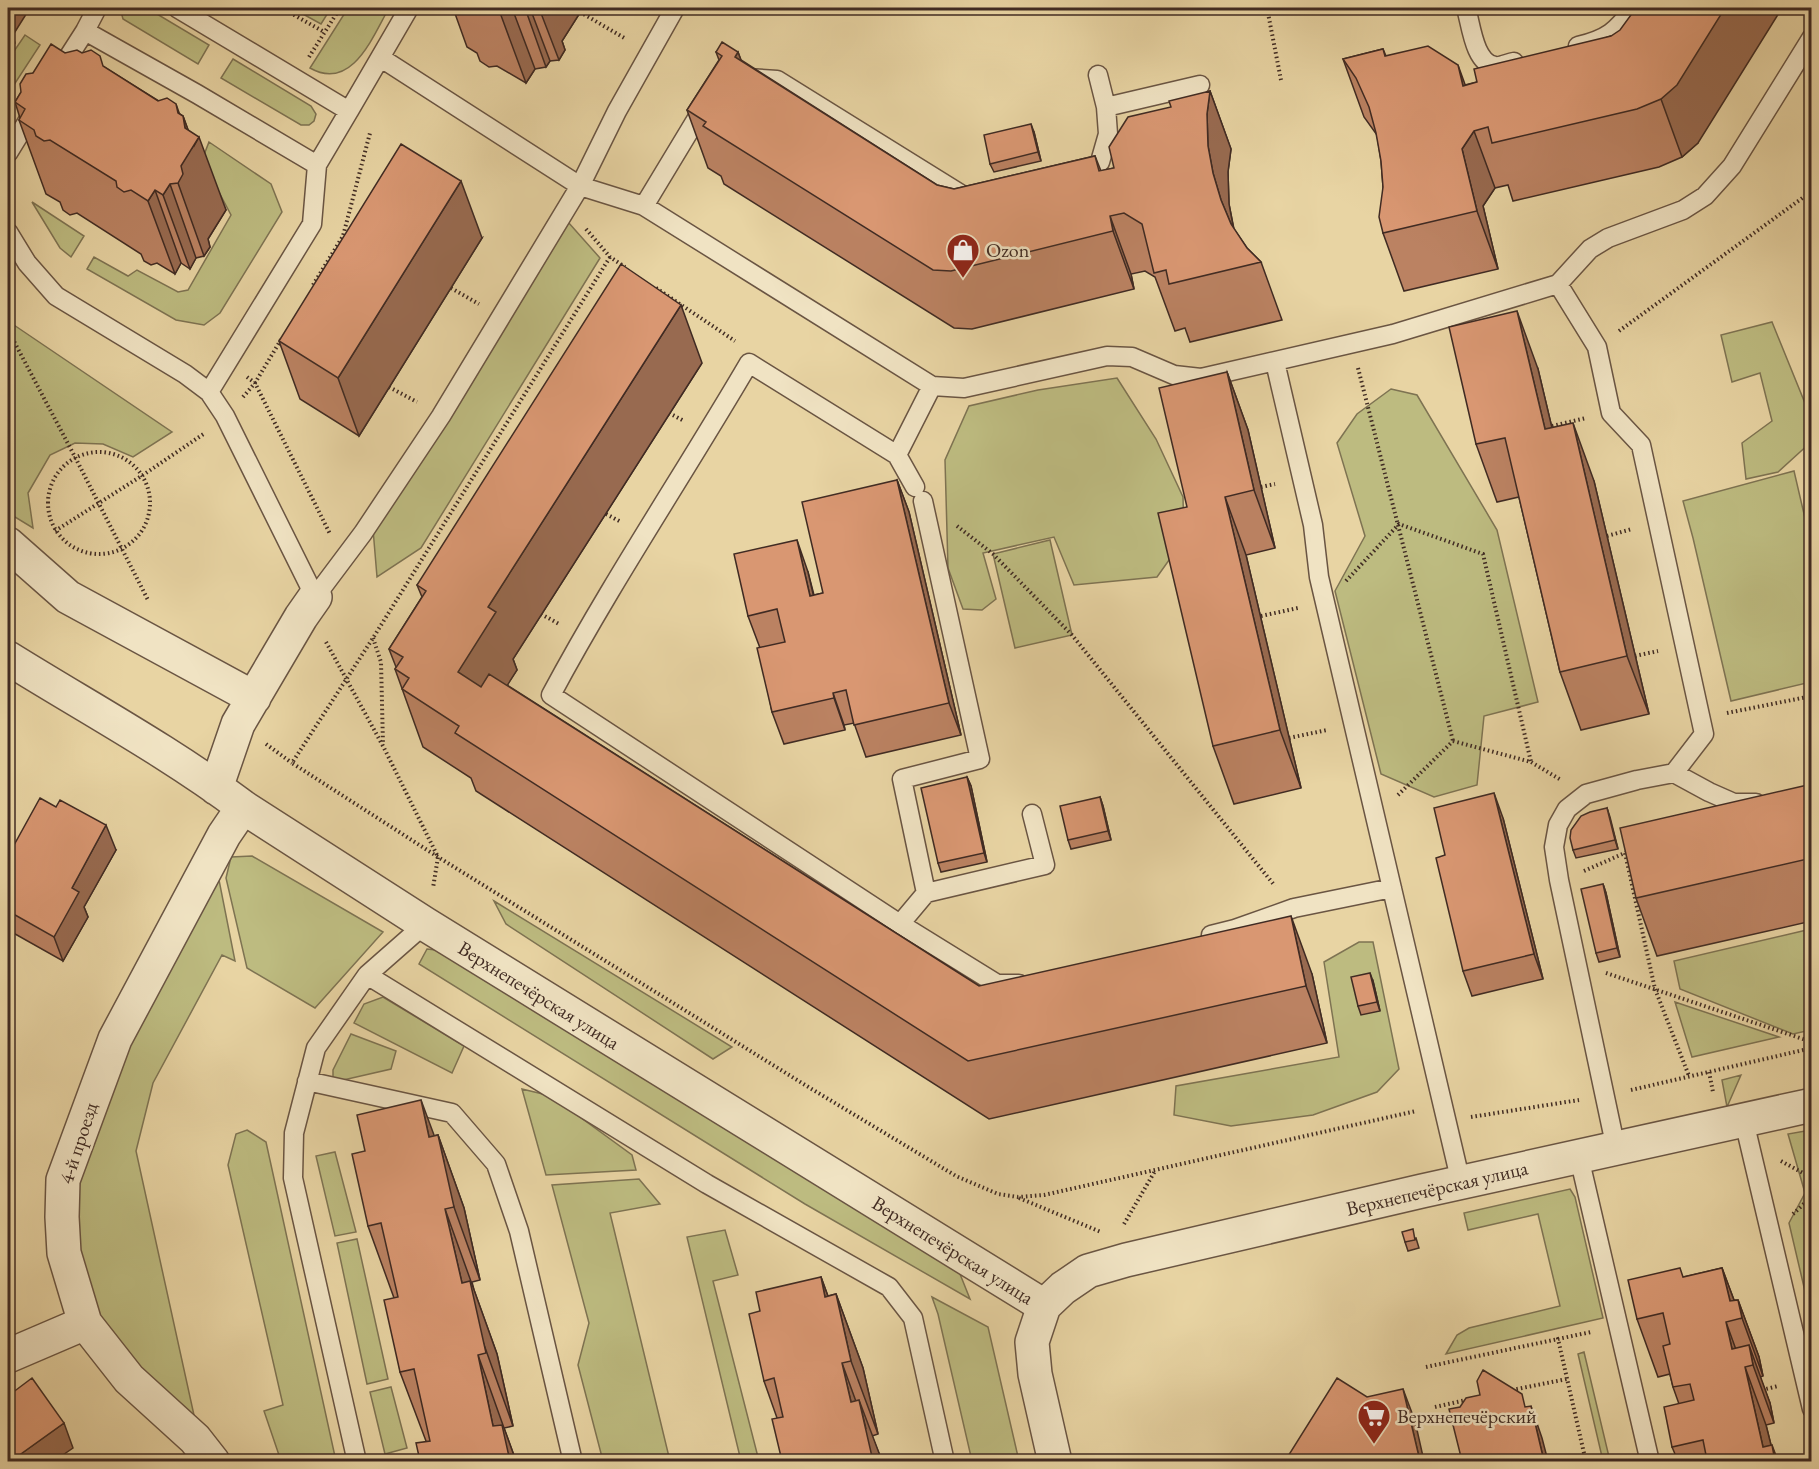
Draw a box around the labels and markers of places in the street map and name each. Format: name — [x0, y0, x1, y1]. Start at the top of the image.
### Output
shop icon: Ozon — [945, 232, 981, 279]
place label: Ozon — [986, 237, 1030, 263]
supermarket icon: Верхнепечёрский — [1356, 1398, 1392, 1445]
place label: Верхнепечёрский — [1397, 1403, 1537, 1429]

